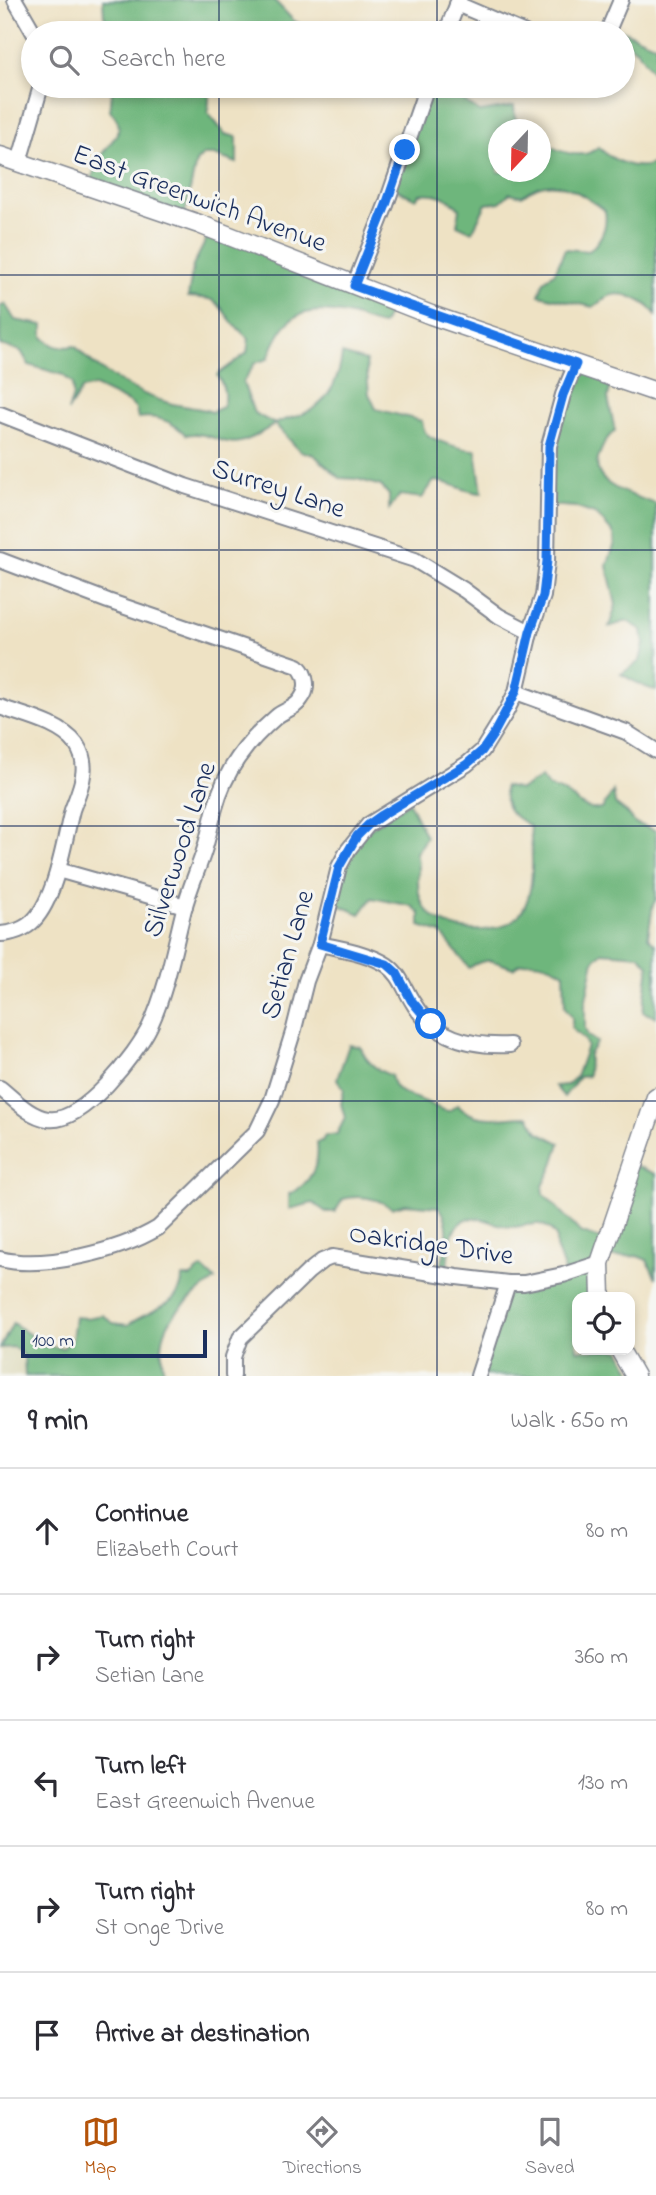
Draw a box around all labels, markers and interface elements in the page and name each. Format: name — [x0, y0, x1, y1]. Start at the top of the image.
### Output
search box — [21, 21, 635, 98]
icon: search — [45, 41, 83, 79]
text: Search here — [101, 41, 226, 79]
north arrow — [488, 119, 551, 182]
route end — [389, 134, 420, 165]
street label: East Greenwich Avenue — [66, 135, 332, 265]
street label: Surrey Lane — [206, 449, 350, 531]
street label: Silverwood Lane — [133, 757, 229, 943]
street label: Setian Lane — [251, 885, 327, 1024]
route start — [415, 1008, 446, 1039]
street label: Oakridge Drive — [346, 1214, 516, 1278]
map controls — [572, 1292, 635, 1355]
button: locate — [572, 1292, 635, 1355]
scale bar — [21, 1327, 206, 1359]
text: 100 m — [32, 1328, 74, 1355]
text: 9 min — [28, 1400, 88, 1444]
text: Walk · 650 m — [511, 1405, 628, 1438]
text: Continue — [95, 1496, 188, 1534]
icon: ahead — [28, 1512, 66, 1550]
text: 80 m — [586, 1515, 628, 1548]
text: Elizabeth Court — [95, 1534, 238, 1567]
text: Turn right — [95, 1622, 195, 1660]
icon: right — [28, 1638, 66, 1676]
text: 360 m — [575, 1641, 628, 1674]
text: Setian Lane — [95, 1660, 204, 1693]
text: Turn left — [95, 1748, 186, 1786]
icon: left — [28, 1764, 66, 1802]
text: 130 m — [578, 1767, 628, 1800]
text: East Greenwich Avenue — [95, 1786, 315, 1819]
text: Turn right — [95, 1874, 195, 1912]
icon: right — [28, 1890, 66, 1928]
text: 80 m — [586, 1893, 628, 1926]
text: St Onge Drive — [95, 1912, 224, 1945]
icon: arrive — [28, 2016, 66, 2054]
text: Arrive at destination — [95, 2016, 310, 2054]
tab: Map — [82, 2113, 120, 2182]
tab: Directions — [283, 2113, 362, 2182]
tab: Saved — [525, 2113, 574, 2182]

